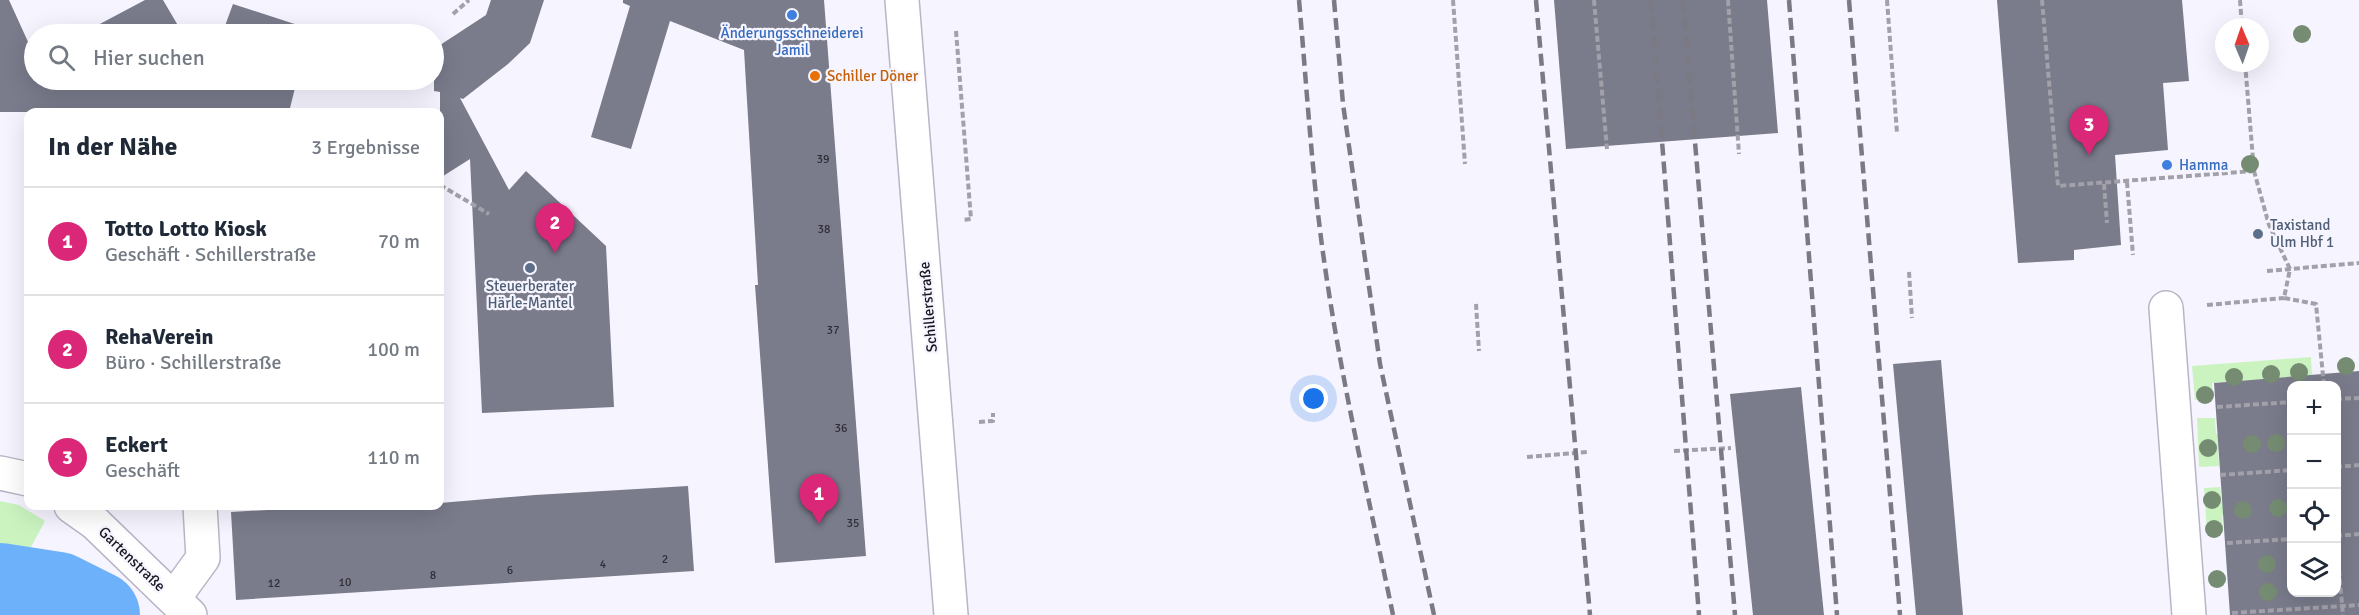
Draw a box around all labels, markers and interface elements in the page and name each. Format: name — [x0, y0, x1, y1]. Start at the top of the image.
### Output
marker: Änderungsschneiderei Jamil — [785, 8, 799, 22]
north arrow — [2215, 18, 2269, 72]
search box — [24, 24, 444, 90]
place label: Änderungsschneiderei Jamil — [720, 24, 864, 59]
icon: search — [45, 41, 78, 74]
text: Hier suchen — [93, 44, 205, 71]
place label: Schiller Döner — [827, 67, 919, 85]
marker: Schiller Döner — [808, 69, 822, 83]
pin: 3 — [2070, 106, 2108, 155]
text: In der Nähe — [48, 131, 178, 163]
text: 3 Ergebnisse — [311, 135, 420, 160]
house number: 39 — [817, 152, 829, 167]
place label: Hamma — [2179, 156, 2228, 174]
marker: Hamma — [2160, 158, 2174, 172]
pin: 2 — [536, 204, 574, 253]
text: Totto Lotto Kiosk — [105, 215, 267, 242]
place label: Taxistand Ulm Hbf 1 — [2270, 216, 2334, 251]
house number: 38 — [818, 222, 830, 237]
marker: Taxistand Ulm Hbf 1 — [2251, 227, 2265, 241]
text: 1 — [62, 229, 73, 254]
text: 70 m — [378, 229, 420, 254]
text: Geschäft · Schillerstraße — [105, 242, 316, 267]
marker: Steuerberater Härle-Mantel — [523, 261, 537, 275]
street label: Schillerstraße — [915, 261, 941, 353]
place label: Steuerberater Härle-Mantel — [486, 277, 575, 312]
text: RehaVerein — [105, 323, 214, 350]
house number: 37 — [827, 323, 839, 338]
text: 2 — [62, 337, 73, 362]
text: 100 m — [367, 337, 420, 362]
text: Büro · Schillerstraße — [105, 350, 282, 375]
map controls — [2287, 381, 2341, 597]
button: + — [2287, 381, 2341, 435]
your location — [1299, 384, 1328, 413]
house number: 36 — [835, 421, 847, 436]
text: Eckert — [105, 431, 168, 458]
button: − — [2287, 435, 2341, 489]
text: 3 — [62, 445, 73, 470]
text: 110 m — [367, 445, 420, 470]
text: Geschäft — [105, 458, 180, 483]
pin: 1 — [800, 474, 838, 524]
button: locate — [2287, 489, 2341, 543]
house number: 35 — [847, 516, 859, 531]
street label: Gartenstraße — [95, 523, 169, 595]
button: layers — [2287, 543, 2341, 597]
house number: 2 — [662, 552, 668, 567]
house number: 4 — [600, 557, 607, 572]
house number: 6 — [507, 563, 513, 578]
house number: 8 — [430, 568, 436, 583]
house number: 10 — [339, 575, 351, 590]
house number: 12 — [268, 576, 280, 591]

